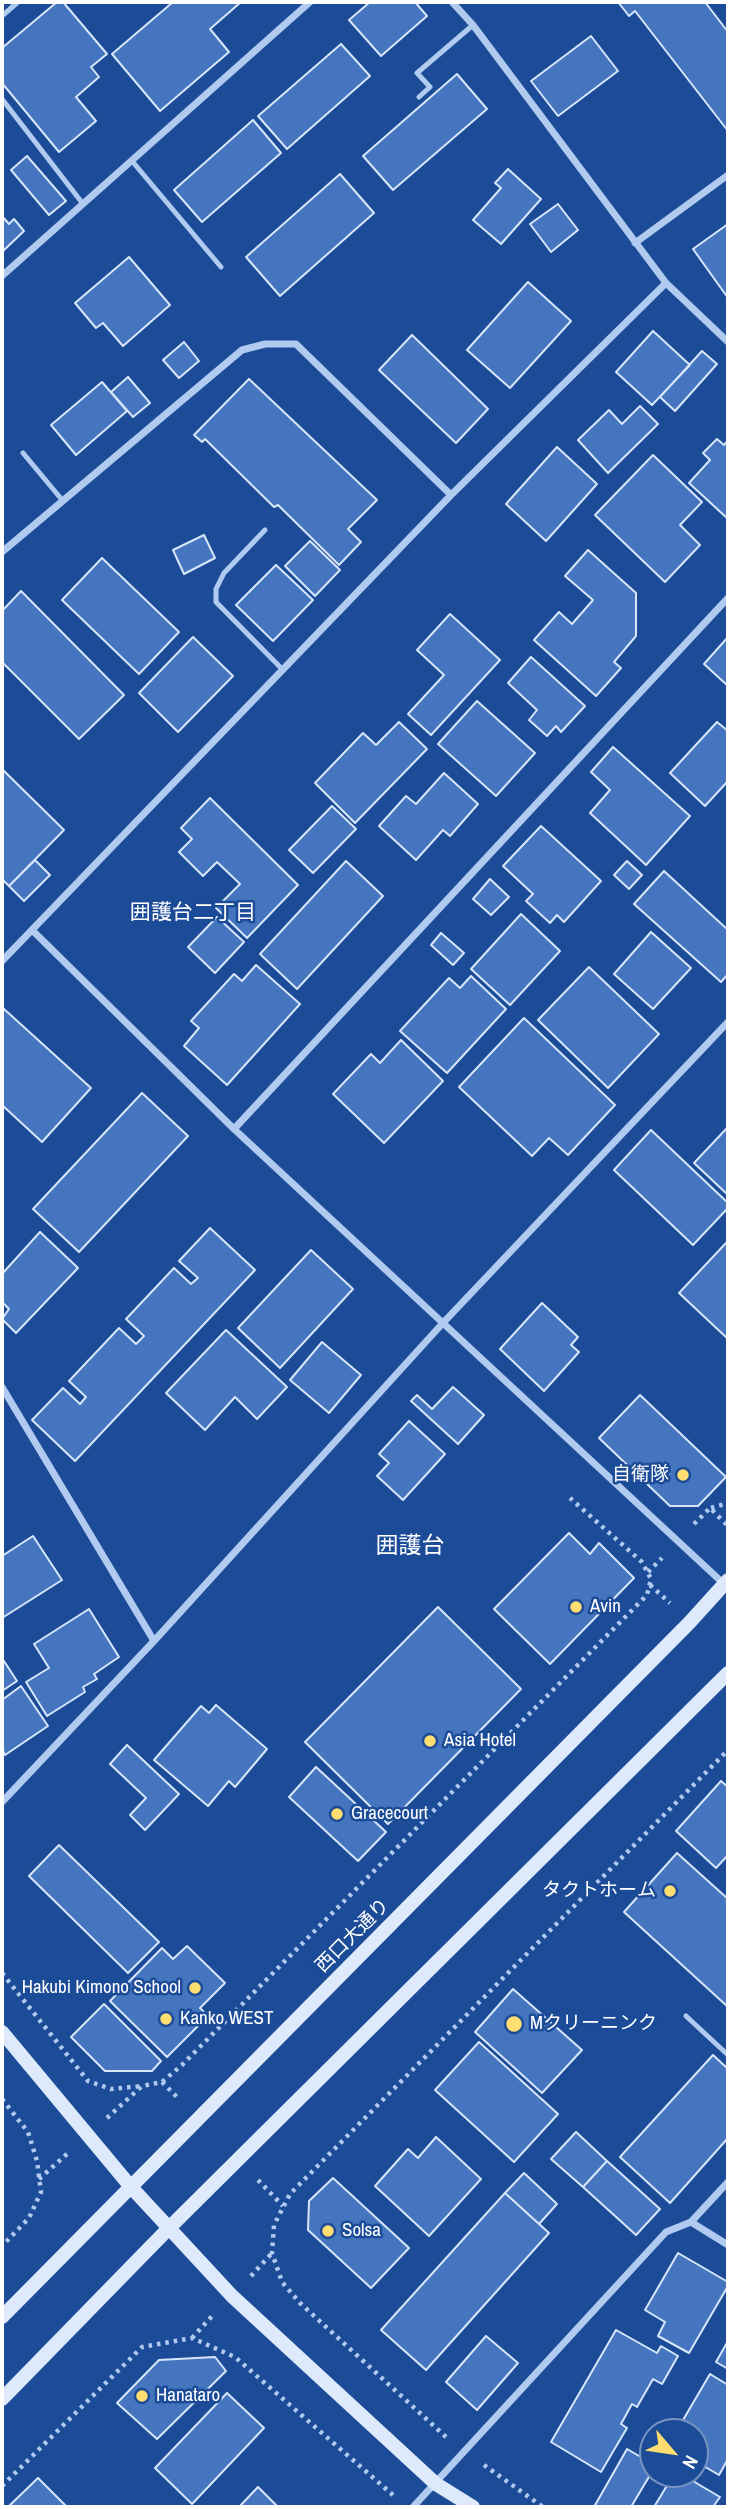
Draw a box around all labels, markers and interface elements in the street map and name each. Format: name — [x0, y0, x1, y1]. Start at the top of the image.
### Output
district label: 囲護台二丁目 — [130, 900, 256, 926]
place label: 自衛隊 — [612, 1464, 669, 1486]
marker: 自衛隊 — [675, 1467, 691, 1483]
district label: 囲護台 — [376, 1533, 444, 1561]
place label: Avin — [590, 1596, 621, 1618]
marker: Avin — [568, 1599, 584, 1615]
place label: Asia Hotel — [444, 1730, 516, 1752]
marker: Asia Hotel — [422, 1733, 438, 1749]
place label: Gracecourt — [351, 1803, 428, 1825]
marker: Gracecourt — [329, 1806, 345, 1822]
place label: タクトホーム — [542, 1880, 656, 1902]
marker: タクトホーム — [662, 1883, 678, 1899]
street label: 西口大通り — [311, 1894, 395, 1978]
place label: Hakubi Kimono School — [22, 1977, 181, 1999]
marker: Hakubi Kimono School — [187, 1980, 203, 1996]
place label: Kanko WEST — [180, 2008, 274, 2030]
marker: Kanko WEST — [158, 2011, 174, 2027]
place label: Mクリーニンク — [530, 2013, 657, 2035]
marker: Mクリーニンク — [504, 2014, 524, 2034]
place label: Solsa — [342, 2220, 381, 2242]
marker: Solsa — [320, 2223, 336, 2239]
place label: Hanataro — [156, 2385, 220, 2407]
marker: Hanataro — [134, 2388, 150, 2404]
north arrow — [639, 2418, 709, 2488]
text: N — [677, 2451, 705, 2473]

